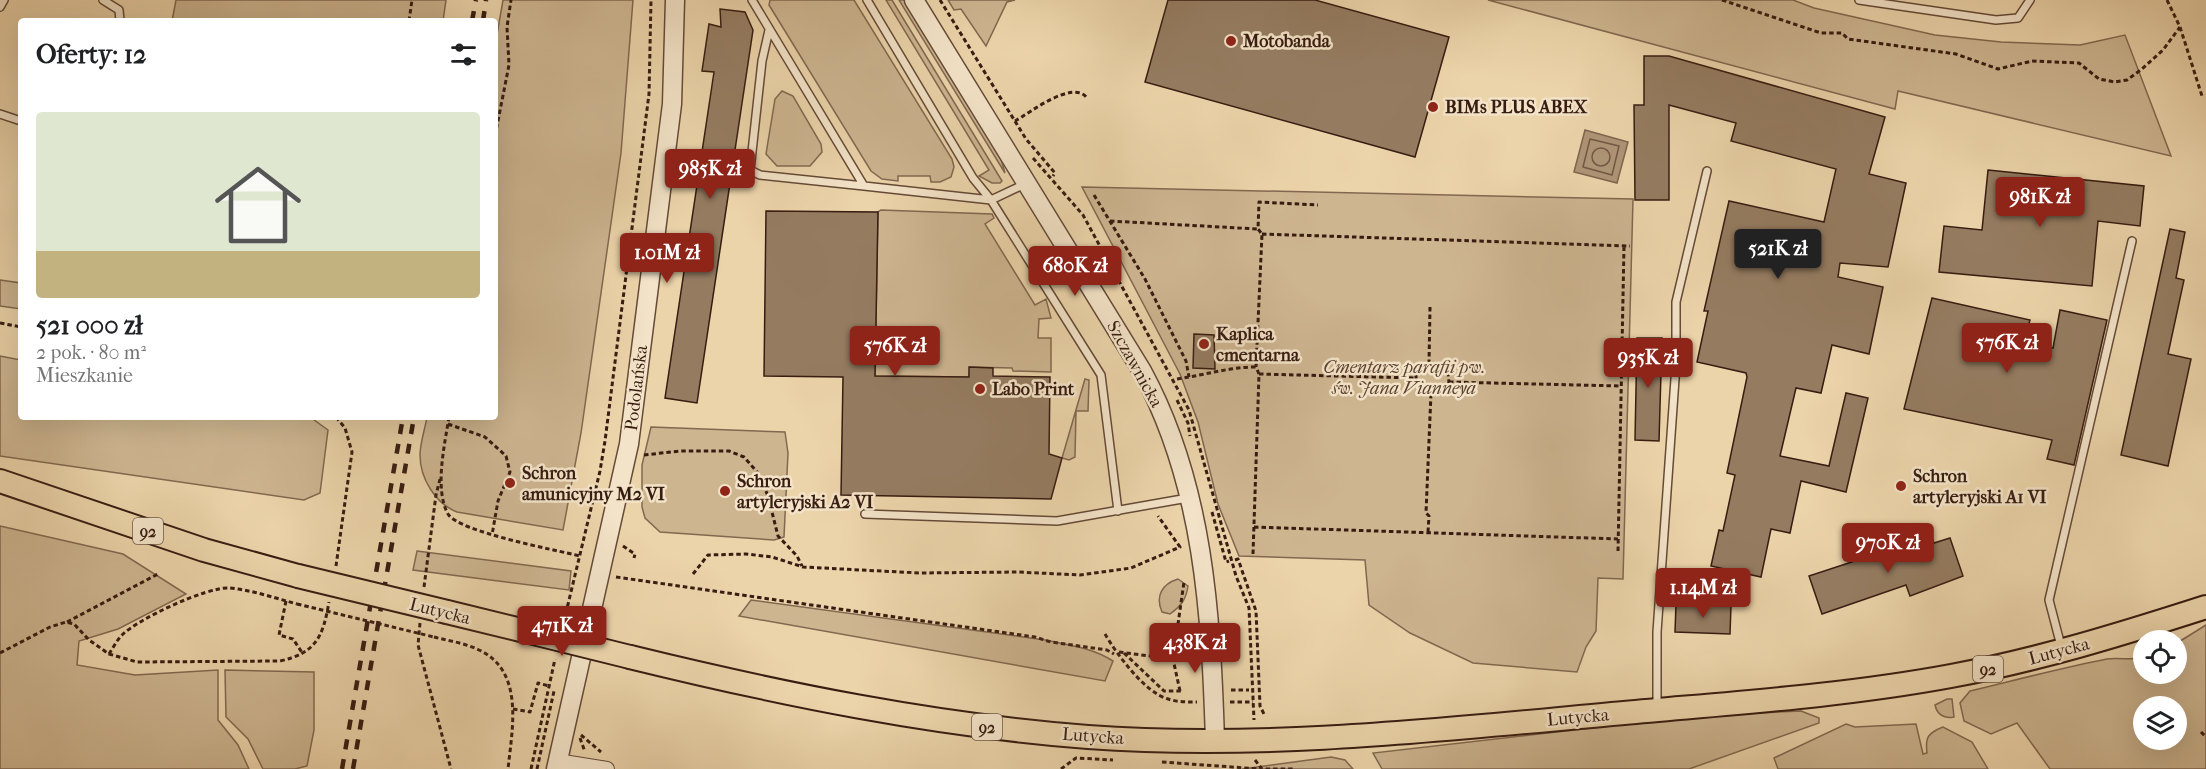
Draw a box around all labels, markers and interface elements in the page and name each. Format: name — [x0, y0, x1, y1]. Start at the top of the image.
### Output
place label: Motobanda — [1242, 31, 1331, 52]
marker: Motobanda — [1224, 34, 1238, 48]
icon: filters — [447, 38, 480, 71]
text: Oferty: 12 — [36, 39, 146, 70]
place label: BIMs PLUS ABEX — [1445, 97, 1588, 118]
marker: BIMs PLUS ABEX — [1426, 100, 1440, 114]
pin: 985K zł — [655, 149, 765, 200]
icon: home — [204, 151, 312, 259]
text: 985K zł — [679, 157, 741, 180]
pin: 981K zł — [1985, 177, 2095, 228]
text: 981K zł — [2010, 185, 2070, 208]
pin: 521K zł — [1723, 229, 1833, 280]
pin: 1.01M zł — [605, 233, 729, 284]
text: 521K zł — [1748, 237, 1808, 260]
text: 1.01M zł — [634, 241, 700, 264]
pin: 680K zł — [1020, 246, 1130, 297]
text: 680K zł — [1042, 254, 1108, 277]
text: 521 000 zł — [36, 310, 143, 341]
street label: Szczawnicka — [1102, 317, 1167, 412]
pin: 576K zł — [1952, 323, 2062, 374]
place label: Kaplica cmentarna — [1216, 324, 1300, 366]
pin: 576K zł — [840, 326, 950, 377]
text: 576K zł — [1976, 331, 2038, 354]
text: 576K zł — [864, 334, 926, 357]
marker: Kaplica cmentarna — [1197, 337, 1211, 351]
pin: 935K zł — [1593, 338, 1703, 389]
text: 2 pok. · 80 m² — [36, 341, 146, 364]
street label: Podolańska — [621, 343, 652, 432]
text: 935K zł — [1618, 346, 1678, 369]
park label: Cmentarz parafii pw. św. Jana Vianneya — [1323, 357, 1485, 399]
text: Mieszkanie — [36, 364, 133, 387]
place label: Labo Print — [992, 379, 1075, 400]
marker: Labo Print — [973, 382, 987, 396]
place label: Schron amunicyjny M2 VI — [522, 463, 665, 505]
place label: Schron artyleryjski A1 VI — [1913, 466, 2046, 508]
place label: Schron artyleryjski A2 VI — [737, 471, 873, 513]
marker: Schron amunicyjny M2 VI — [503, 476, 517, 490]
marker: Schron artyleryjski A1 VI — [1894, 479, 1908, 493]
marker: Schron artyleryjski A2 VI — [718, 484, 732, 498]
road number: 92 — [133, 518, 163, 544]
pin: 970K zł — [1833, 523, 1943, 574]
text: 970K zł — [1856, 531, 1920, 554]
pin: 1.14M zł — [1641, 568, 1765, 619]
text: 1.14M zł — [1670, 576, 1736, 599]
street label: Lutycka — [407, 594, 473, 629]
pin: 471K zł — [507, 606, 617, 657]
text: 471K zł — [531, 614, 593, 637]
pin: 438K zł — [1140, 623, 1250, 674]
map controls — [2133, 630, 2187, 750]
button: locate — [2133, 630, 2187, 684]
text: 438K zł — [1163, 631, 1227, 654]
street label: Lutycka — [2026, 633, 2092, 670]
road number: 92 — [1973, 656, 2003, 682]
button: layers — [2133, 696, 2187, 750]
street label: Lutycka — [1546, 704, 1611, 731]
road number: 92 — [972, 714, 1002, 740]
street label: Lutycka — [1061, 724, 1125, 749]

